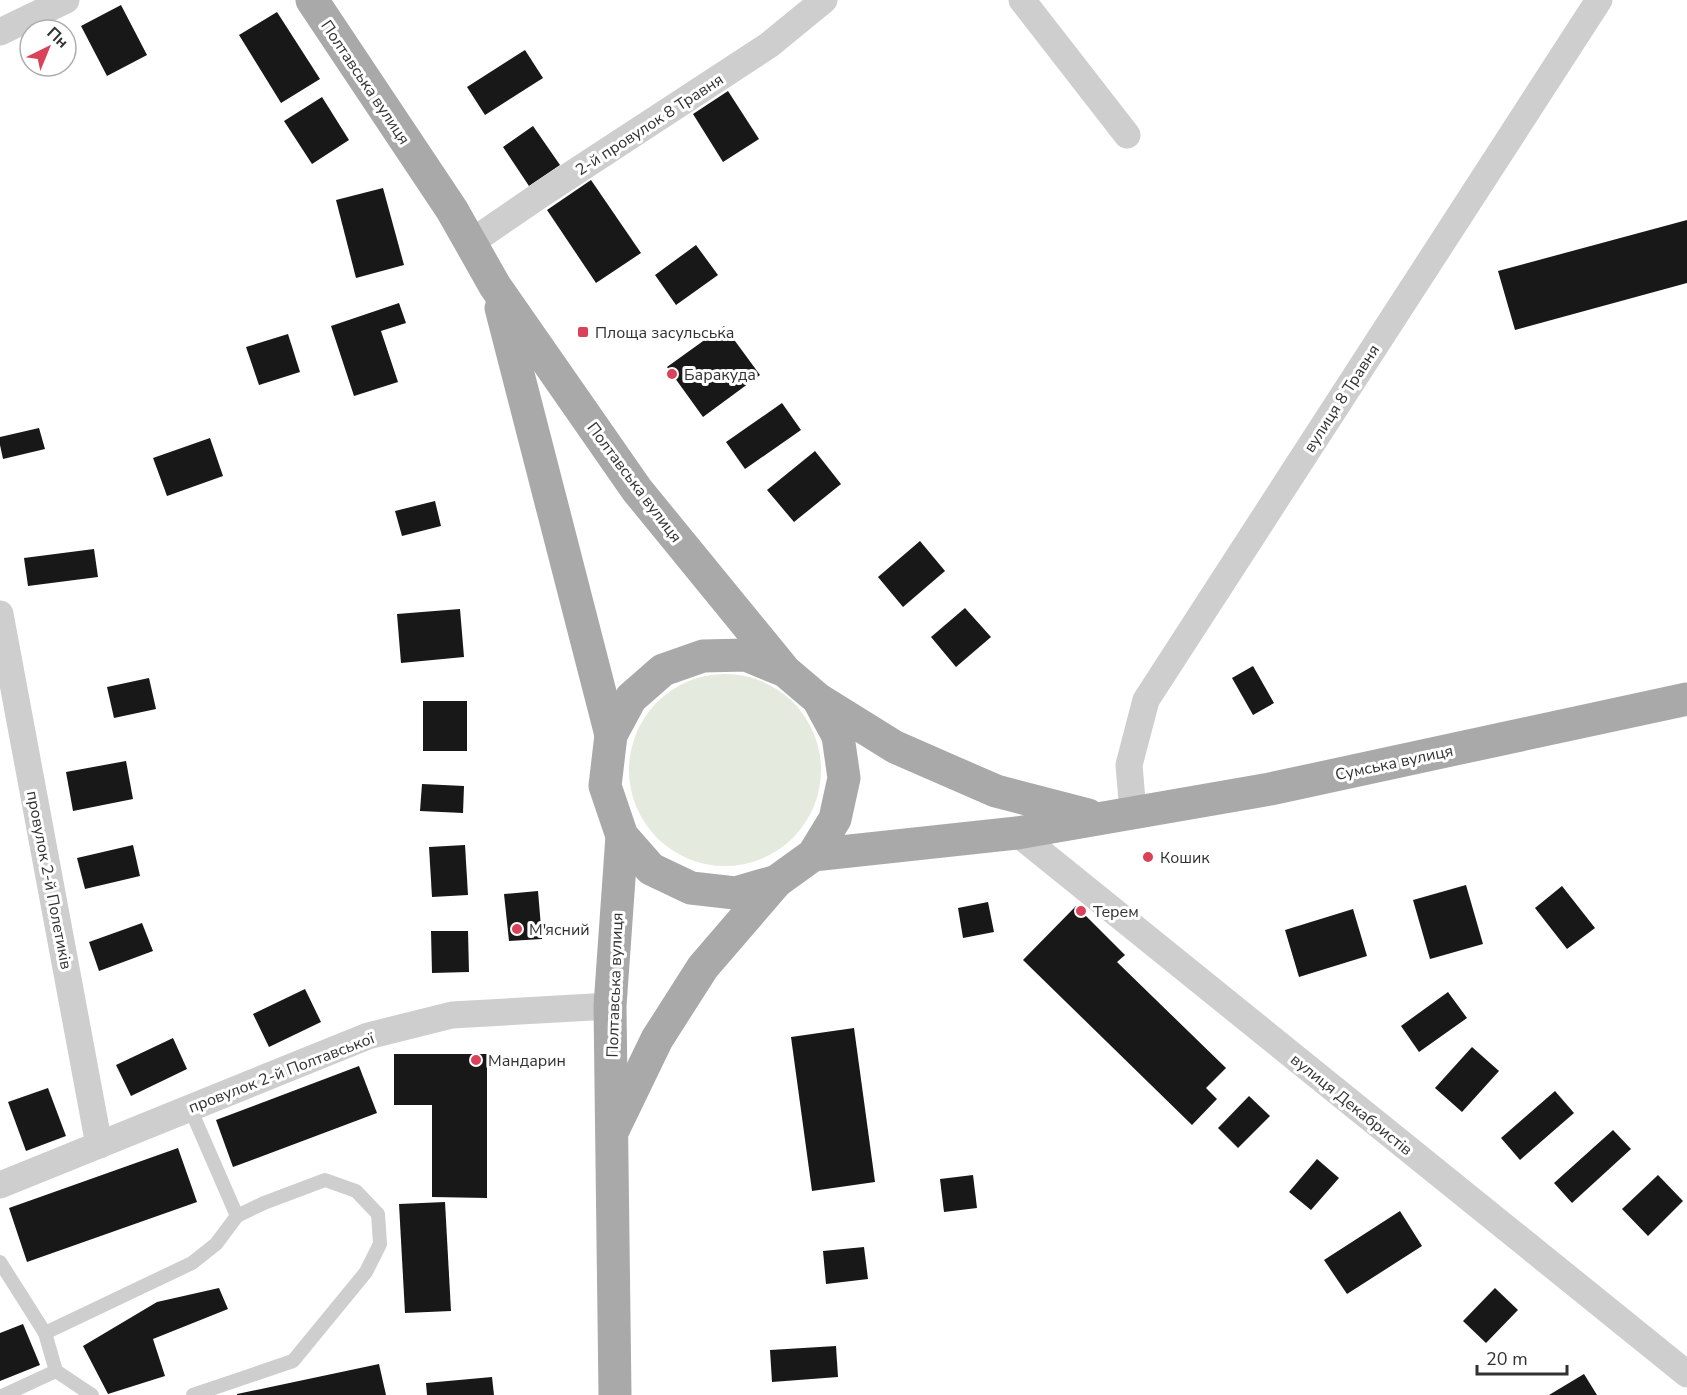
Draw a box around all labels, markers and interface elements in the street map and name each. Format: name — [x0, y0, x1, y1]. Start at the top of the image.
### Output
street label: Полтавська вулиця — [315, 16, 415, 149]
north arrow — [18, 18, 78, 78]
text: Пн — [42, 22, 73, 53]
street label: 2-й провулок 8 Травня — [571, 69, 728, 181]
place label: Площа засульська — [595, 322, 734, 344]
marker: Площа засульська — [576, 325, 590, 339]
street label: вулиця 8 Травня — [1299, 340, 1385, 457]
place label: Баракуда — [684, 364, 756, 386]
marker: Баракуда — [665, 367, 679, 381]
street label: Полтавська вулиця — [582, 418, 687, 547]
street label: Сумська вулиця — [1333, 740, 1455, 786]
street label: провулок 2-й Полетиків — [21, 789, 77, 972]
place label: Кошик — [1160, 847, 1210, 869]
marker: Кошик — [1141, 850, 1155, 864]
place label: Терем — [1093, 901, 1139, 923]
marker: Терем — [1074, 904, 1088, 918]
street label: Полтавська вулиця — [601, 912, 629, 1058]
place label: М'ясний — [529, 919, 590, 941]
marker: М'ясний — [510, 922, 524, 936]
street label: провулок 2-й Полтавської — [185, 1027, 378, 1119]
street label: вулиця Декабристів — [1286, 1049, 1417, 1161]
place label: Мандарин — [488, 1050, 566, 1072]
marker: Мандарин — [469, 1053, 483, 1067]
scale bar — [1477, 1338, 1567, 1376]
text: 20 m — [1486, 1347, 1528, 1371]

